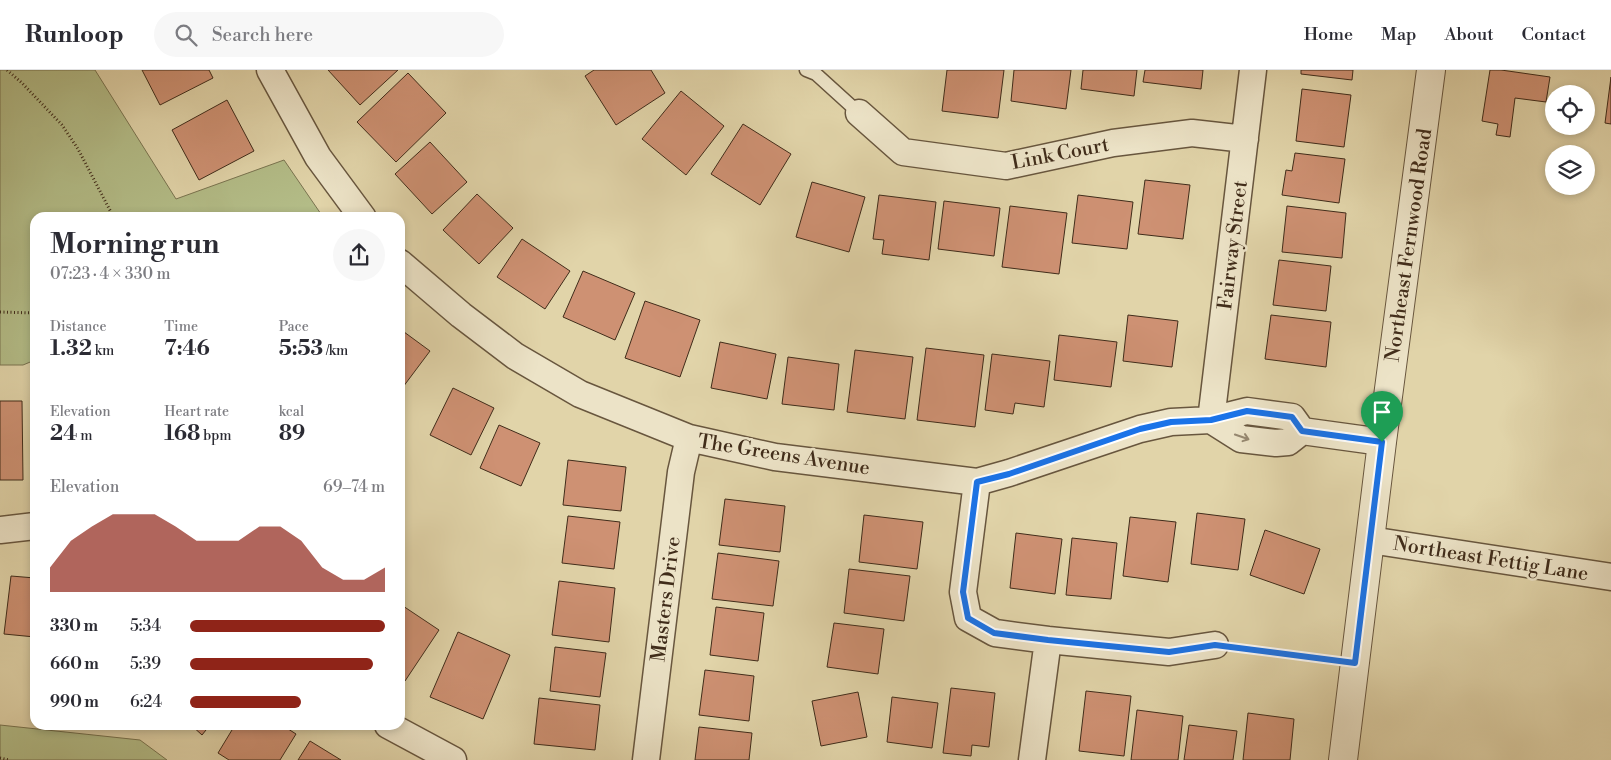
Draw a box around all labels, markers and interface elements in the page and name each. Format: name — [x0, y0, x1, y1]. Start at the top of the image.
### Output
search box — [154, 12, 504, 57]
text: Runloop — [25, 20, 124, 50]
icon: search — [172, 21, 200, 49]
text: Search here — [212, 23, 313, 47]
text: Home — [1304, 23, 1353, 46]
text: Map — [1381, 23, 1417, 46]
text: About — [1445, 23, 1494, 46]
text: Contact — [1522, 23, 1586, 46]
map controls — [1545, 85, 1595, 195]
button: locate — [1545, 85, 1595, 135]
street label: Northeast Fernwood Road — [1381, 126, 1438, 363]
street label: Link Court — [1009, 133, 1111, 176]
button: layers — [1545, 145, 1595, 195]
street label: Fairway Street — [1213, 179, 1254, 311]
text: Morning run — [50, 227, 219, 262]
button: share — [333, 229, 385, 281]
text: 07:23 · 4 × 330 m — [50, 264, 170, 284]
text: Distance — [50, 318, 107, 336]
text: Time — [164, 318, 198, 336]
text: Pace — [279, 318, 309, 336]
text: 1.32 — [50, 336, 92, 362]
text: 7:46 — [164, 336, 210, 362]
text: 5:53 — [279, 336, 323, 362]
text: km — [92, 342, 114, 360]
text: /km — [323, 342, 348, 360]
pin — [1361, 391, 1403, 442]
icon: arrive — [1368, 398, 1396, 426]
text: Elevation — [50, 403, 111, 421]
text: Heart rate — [164, 403, 229, 421]
text: kcal — [279, 403, 304, 421]
text: 24 — [50, 421, 77, 447]
text: 168 — [164, 421, 200, 447]
text: 89 — [279, 421, 305, 447]
text: m — [77, 427, 93, 445]
text: bpm — [200, 427, 232, 445]
street label: The Greens Avenue — [696, 430, 872, 481]
one-way arrow — [1234, 433, 1250, 443]
text: Elevation — [50, 477, 119, 497]
text: 69–74 m — [323, 477, 385, 497]
street label: Northeast Fettig Lane — [1391, 532, 1590, 587]
street label: Masters Drive — [646, 535, 687, 663]
text: 330 m — [50, 616, 98, 636]
text: 5:34 — [130, 616, 161, 636]
text: 660 m — [50, 654, 99, 674]
text: 5:39 — [130, 654, 161, 674]
text: 990 m — [50, 692, 99, 712]
text: 6:24 — [130, 692, 162, 712]

